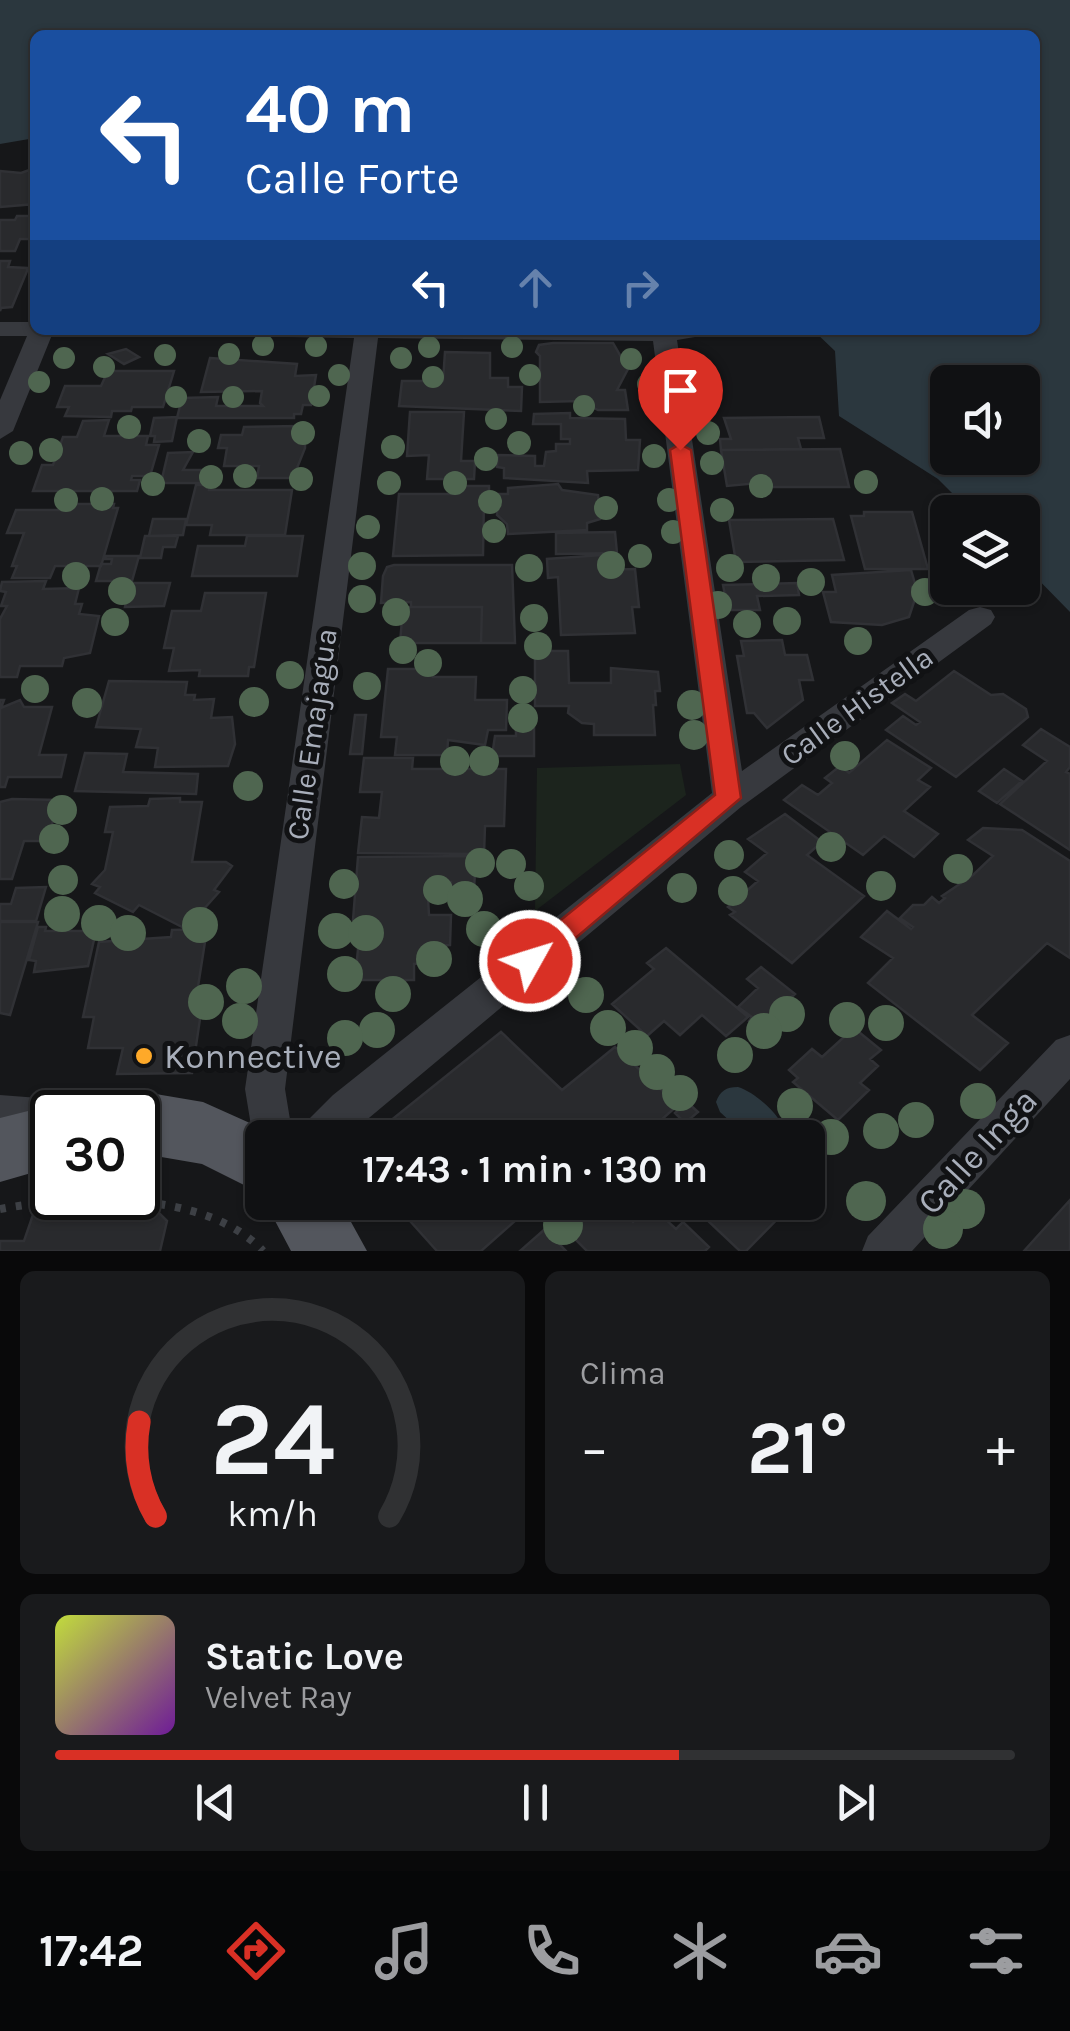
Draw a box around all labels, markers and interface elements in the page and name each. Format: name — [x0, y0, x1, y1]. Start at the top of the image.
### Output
text: 40 m — [245, 68, 415, 150]
icon: left — [80, 70, 210, 200]
text: Calle Forte — [245, 152, 460, 204]
icon: left — [403, 260, 458, 315]
icon: ahead — [508, 260, 563, 315]
icon: right — [613, 260, 668, 315]
pin — [638, 348, 723, 451]
icon: arrive — [653, 363, 708, 418]
map controls — [930, 365, 1040, 605]
button: sound — [930, 365, 1040, 475]
button: layers — [930, 495, 1040, 605]
street label: Calle Emajagua — [279, 626, 345, 842]
street label: Calle Histella — [774, 639, 940, 773]
position arrow — [478, 909, 582, 1013]
place label: Konnective — [164, 1036, 342, 1077]
marker: Konnective — [133, 1045, 155, 1067]
street label: Calle Inga — [909, 1080, 1046, 1223]
speed limit sign: 30 — [30, 1090, 160, 1220]
text: 17:43 · 1 min · 130 m — [362, 1147, 708, 1192]
text: Clima — [580, 1355, 666, 1392]
text: 24 — [210, 1379, 335, 1500]
text: 21° — [747, 1404, 848, 1492]
text: − — [580, 1416, 609, 1480]
text: + — [986, 1416, 1015, 1480]
text: km/h — [227, 1493, 318, 1535]
text: Static Love — [205, 1634, 404, 1679]
text: Velvet Ray — [205, 1679, 352, 1716]
icon: previous — [188, 1775, 243, 1830]
icon: pause — [508, 1775, 563, 1830]
icon: next — [828, 1775, 883, 1830]
icon: directions — [221, 1916, 291, 1986]
icon: music — [369, 1916, 439, 1986]
icon: phone — [517, 1916, 587, 1986]
icon: climate — [665, 1916, 735, 1986]
icon: car — [813, 1916, 883, 1986]
icon: filters — [961, 1916, 1031, 1986]
text: 17:42 — [39, 1925, 144, 1977]

